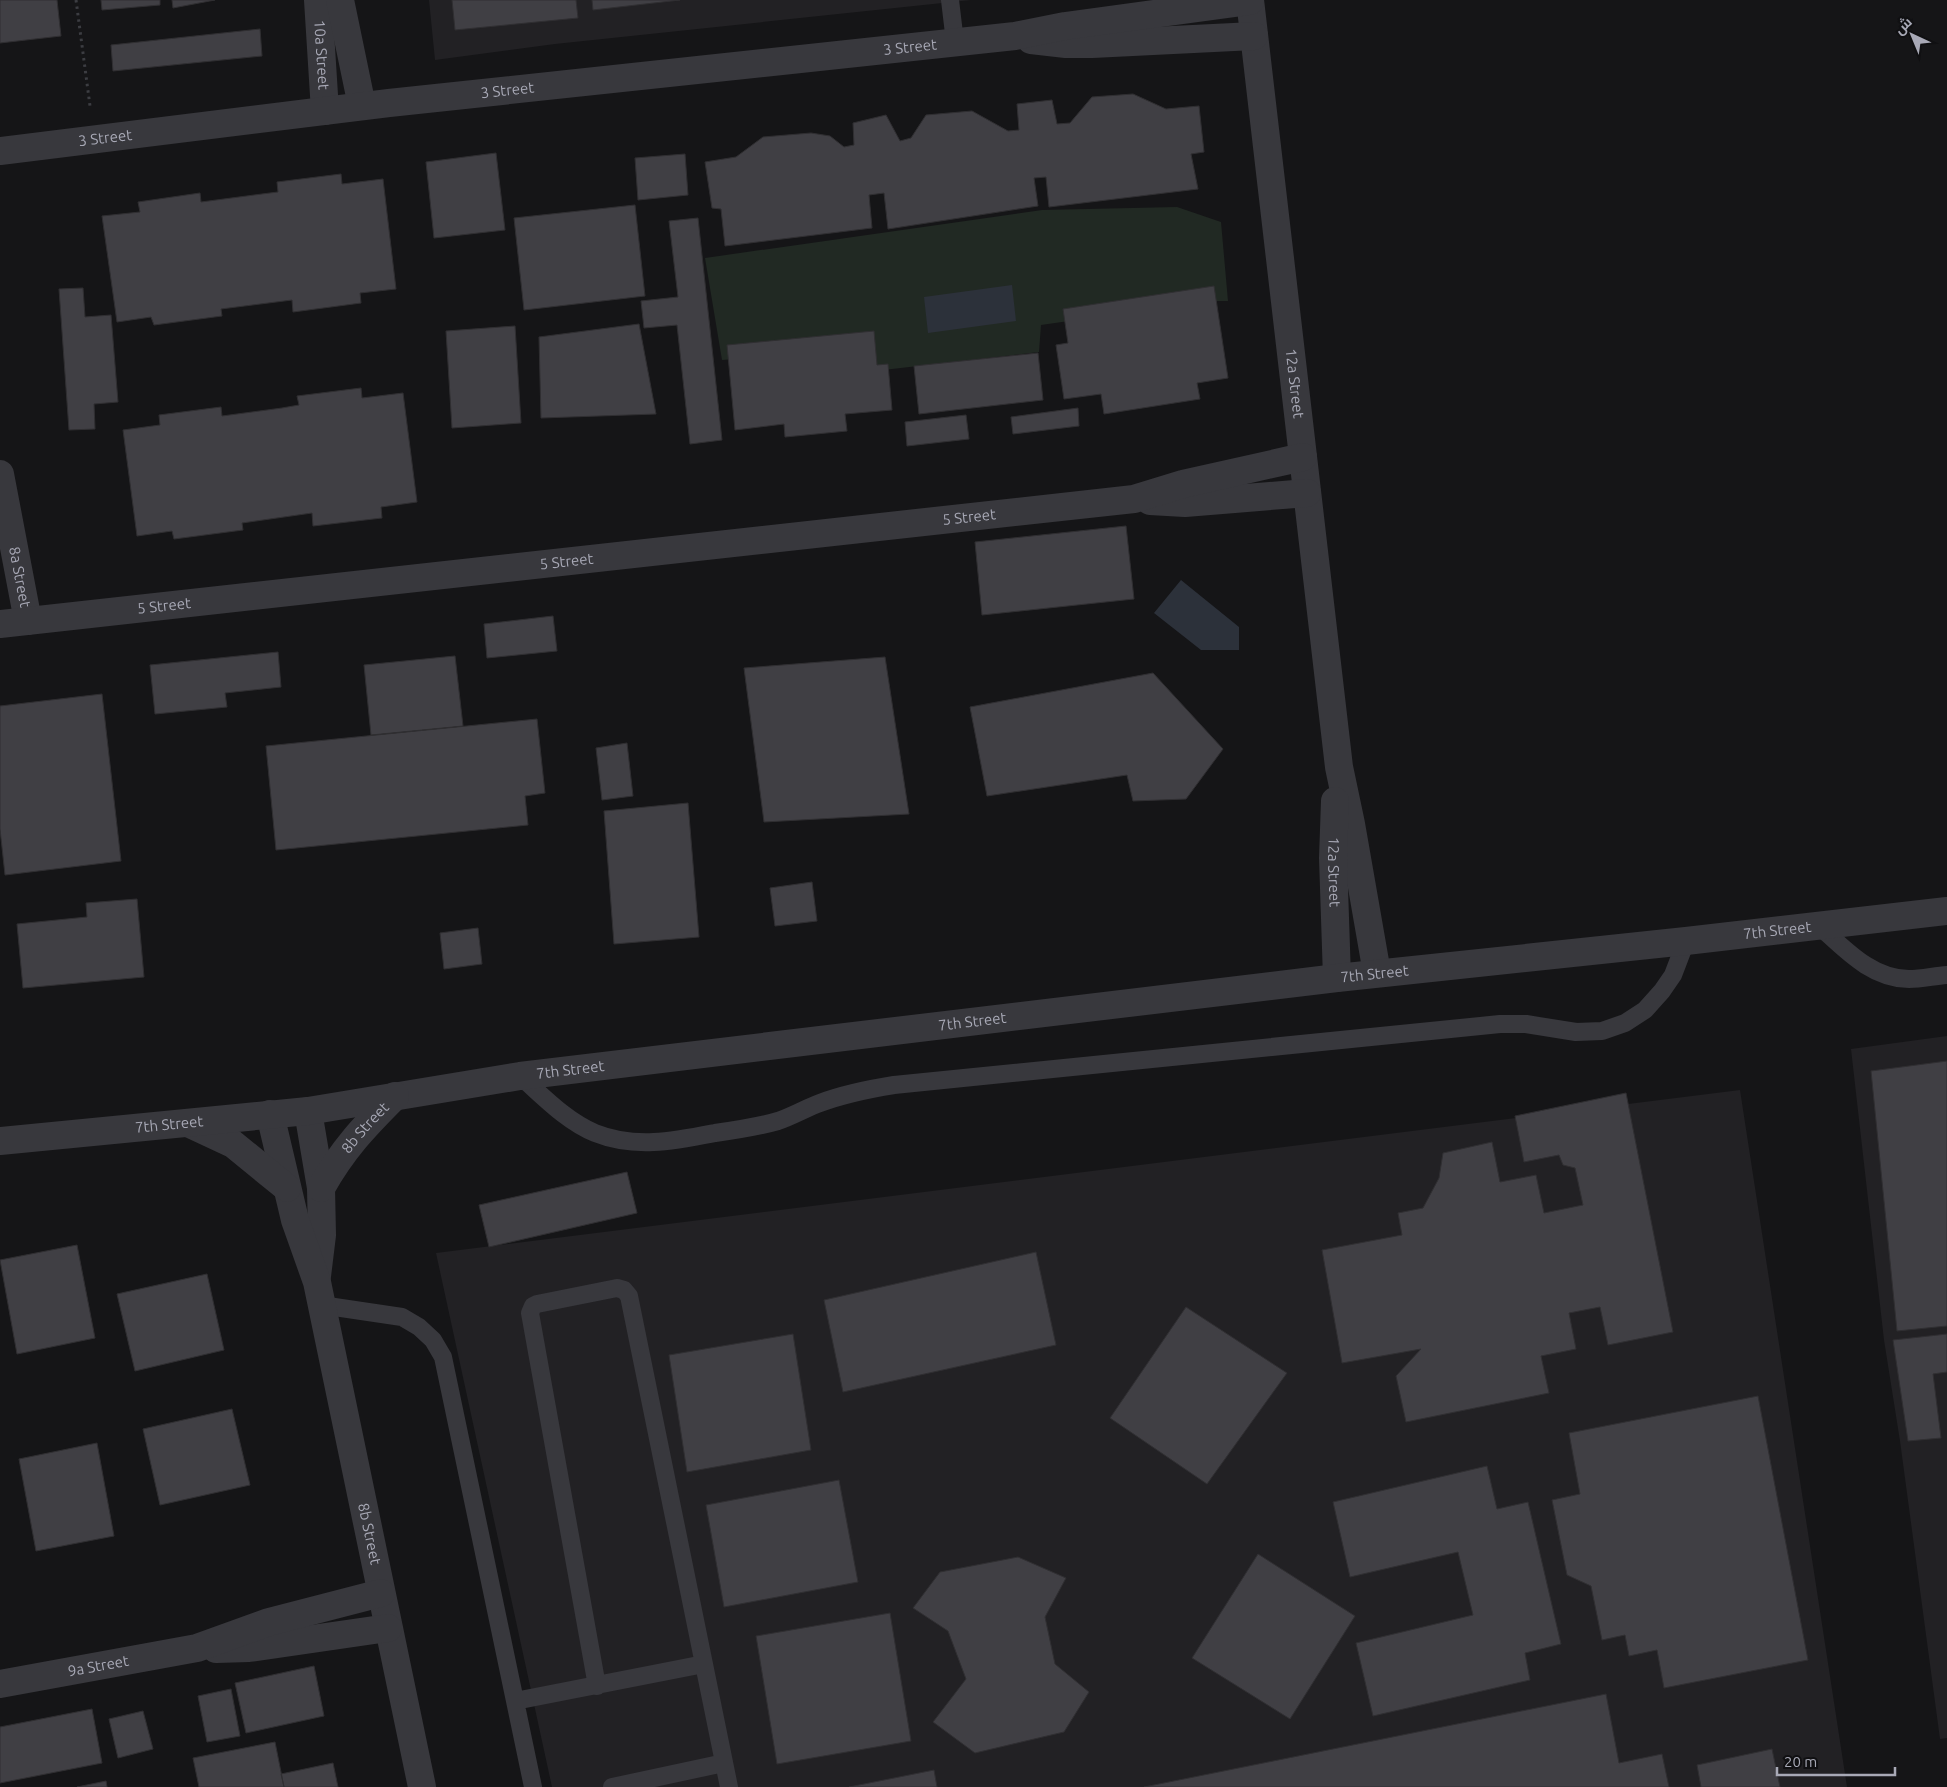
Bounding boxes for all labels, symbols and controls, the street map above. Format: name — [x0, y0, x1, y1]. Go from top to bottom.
north arrow — [1887, 10, 1937, 60]
text: ش — [1891, 14, 1916, 38]
street label: 10a Street — [311, 19, 333, 90]
street label: 3 Street — [882, 35, 938, 58]
street label: 3 Street — [480, 79, 535, 101]
street label: 3 Street — [77, 126, 133, 149]
street label: 12a Street — [1283, 348, 1307, 419]
street label: 5 Street — [941, 505, 997, 528]
street label: 8a Street — [6, 545, 34, 609]
street label: 5 Street — [539, 550, 594, 572]
street label: 5 Street — [136, 594, 192, 617]
street label: 12a Street — [1325, 837, 1344, 907]
street label: 7th Street — [1742, 918, 1812, 942]
street label: 7th Street — [1340, 961, 1410, 986]
street label: 7th Street — [937, 1009, 1007, 1034]
street label: 7th Street — [535, 1057, 605, 1082]
street label: 8b Street — [338, 1098, 392, 1156]
street label: 7th Street — [134, 1112, 204, 1136]
street label: 8b Street — [355, 1501, 385, 1566]
street label: 9a Street — [66, 1652, 130, 1679]
scale bar — [1777, 1744, 1894, 1776]
text: 20 m — [1784, 1753, 1817, 1770]

